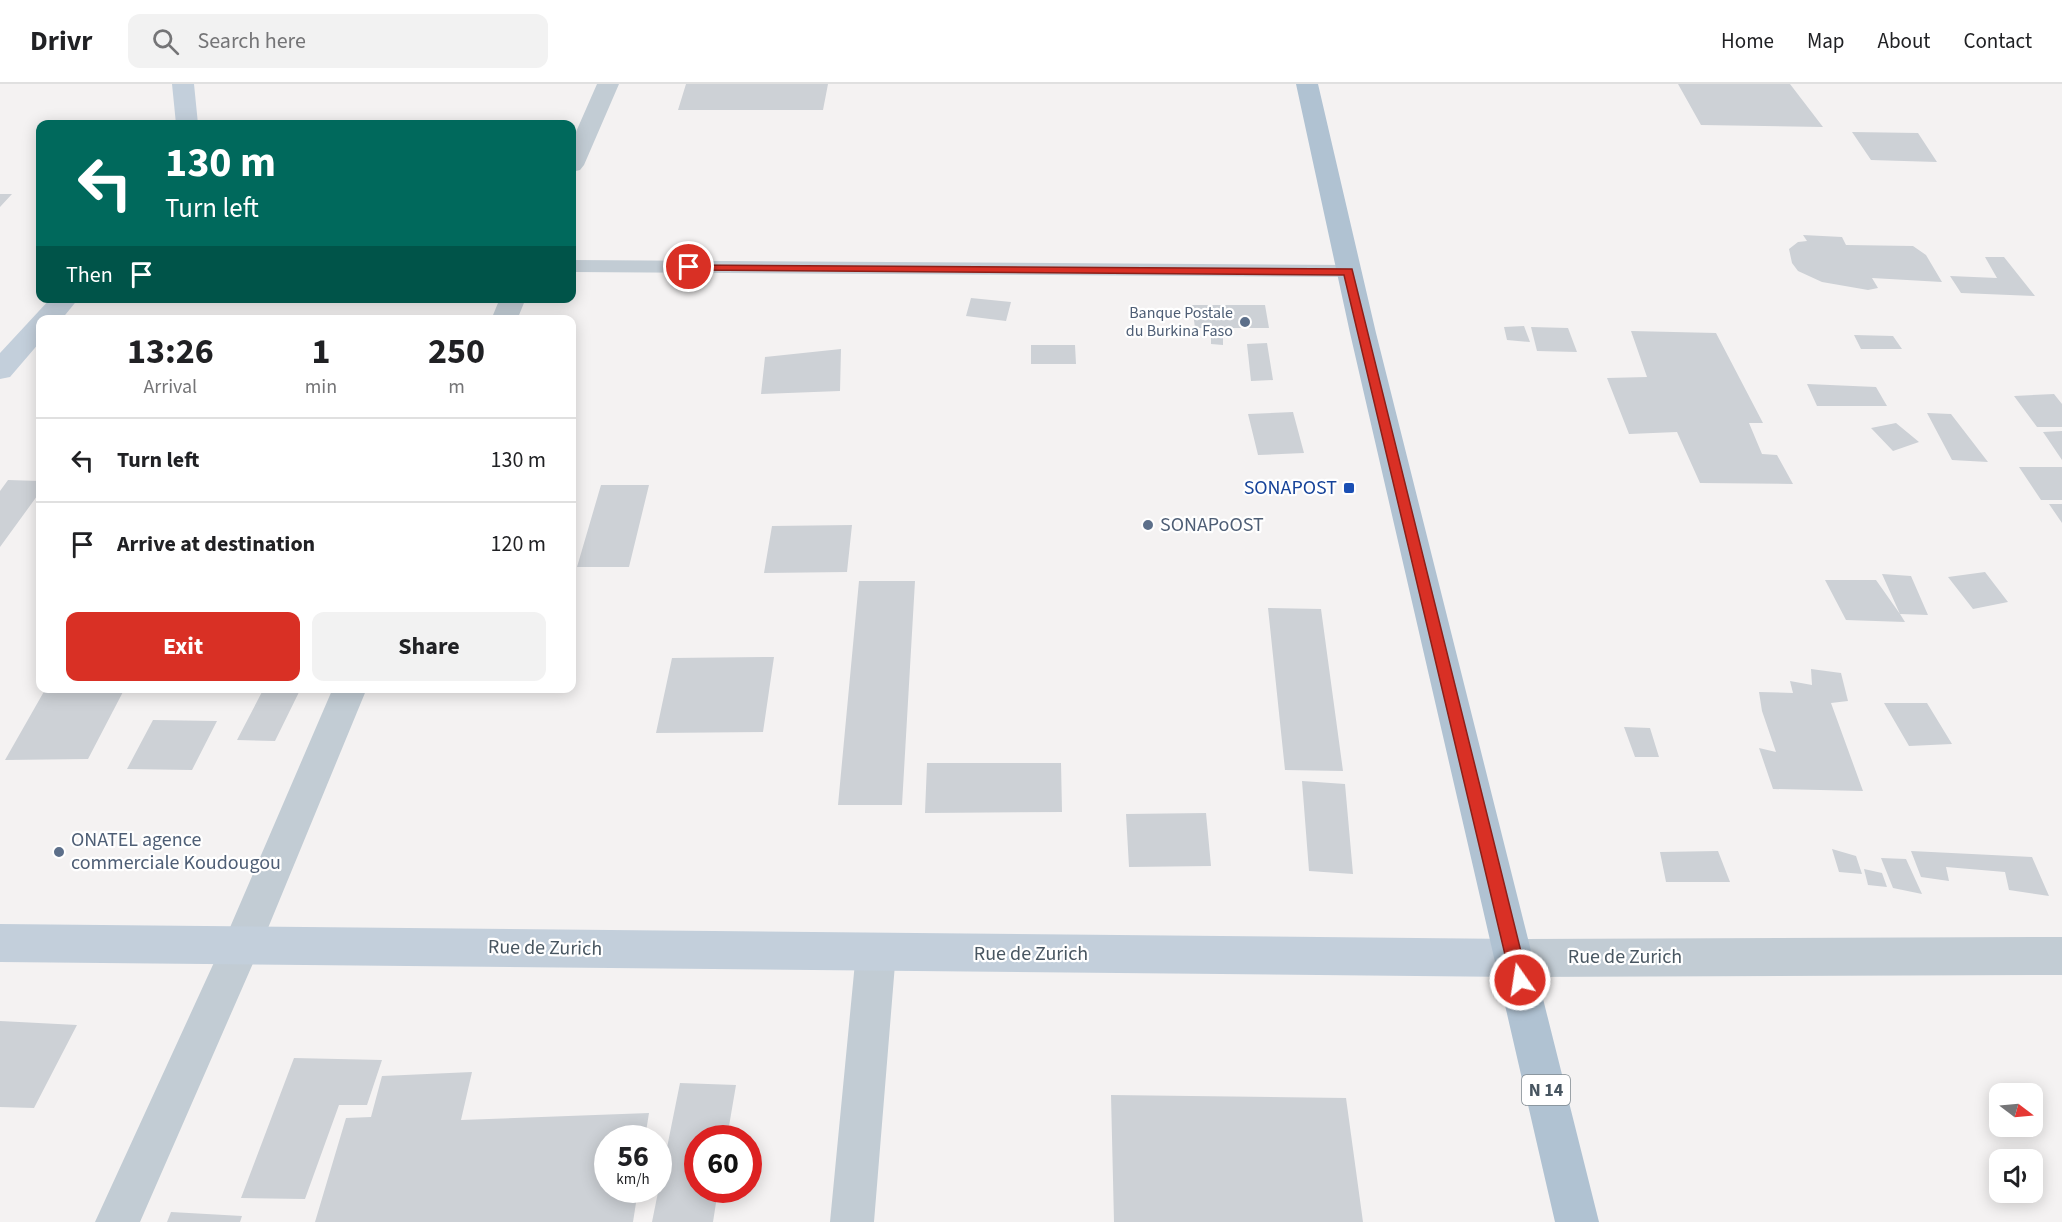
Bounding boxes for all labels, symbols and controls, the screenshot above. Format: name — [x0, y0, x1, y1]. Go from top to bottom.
search box — [128, 14, 548, 68]
text: Drivr — [30, 21, 92, 61]
icon: search — [149, 25, 182, 58]
text: Search here — [197, 25, 306, 57]
text: Home — [1721, 26, 1774, 56]
text: Map — [1807, 26, 1845, 56]
text: About — [1878, 26, 1930, 56]
text: Contact — [1963, 26, 2032, 56]
text: 130 m — [165, 133, 276, 193]
icon: left — [66, 144, 144, 222]
text: Turn left — [165, 189, 259, 228]
pin — [663, 241, 714, 292]
icon: arrive — [672, 250, 705, 283]
icon: arrive — [125, 258, 158, 291]
text: Then — [66, 259, 113, 291]
place label: Banque Postale du Burkina Faso — [1126, 302, 1233, 342]
marker: Banque Postale du Burkina Faso — [1238, 315, 1252, 329]
text: 13:26 — [127, 326, 214, 377]
text: 1 — [311, 326, 330, 377]
text: 250 — [428, 326, 485, 377]
text: Arrival — [143, 373, 197, 401]
text: min — [305, 373, 337, 401]
text: m — [448, 373, 465, 401]
icon: left — [66, 444, 99, 477]
text: Turn left — [117, 444, 199, 476]
text: 130 m — [491, 444, 546, 476]
place label: SONAPOST — [1244, 474, 1337, 502]
marker: SONAPOST — [1342, 481, 1356, 495]
place label: SONAPoOST — [1160, 511, 1264, 539]
marker: SONAPoOST — [1141, 518, 1155, 532]
icon: arrive — [66, 528, 99, 561]
text: Arrive at destination — [117, 528, 315, 560]
text: 120 m — [491, 528, 546, 560]
button: Exit — [66, 612, 300, 681]
button: Share — [312, 612, 546, 681]
place label: ONATEL agence commerciale Koudougou — [71, 826, 281, 877]
marker: ONATEL agence commerciale Koudougou — [52, 845, 66, 859]
street label: Rue de Zurich — [488, 933, 602, 963]
street label: Rue de Zurich — [974, 940, 1088, 968]
street label: Rue de Zurich — [1568, 943, 1682, 971]
position arrow — [1488, 948, 1552, 1012]
road number: N 14 — [1522, 1075, 1570, 1105]
north arrow — [1989, 1083, 2043, 1137]
map controls — [1989, 1083, 2043, 1203]
speed limit sign: 60 — [684, 1125, 762, 1203]
text: 56 — [617, 1135, 649, 1178]
button: sound — [1989, 1149, 2043, 1203]
text: km/h — [616, 1169, 650, 1190]

